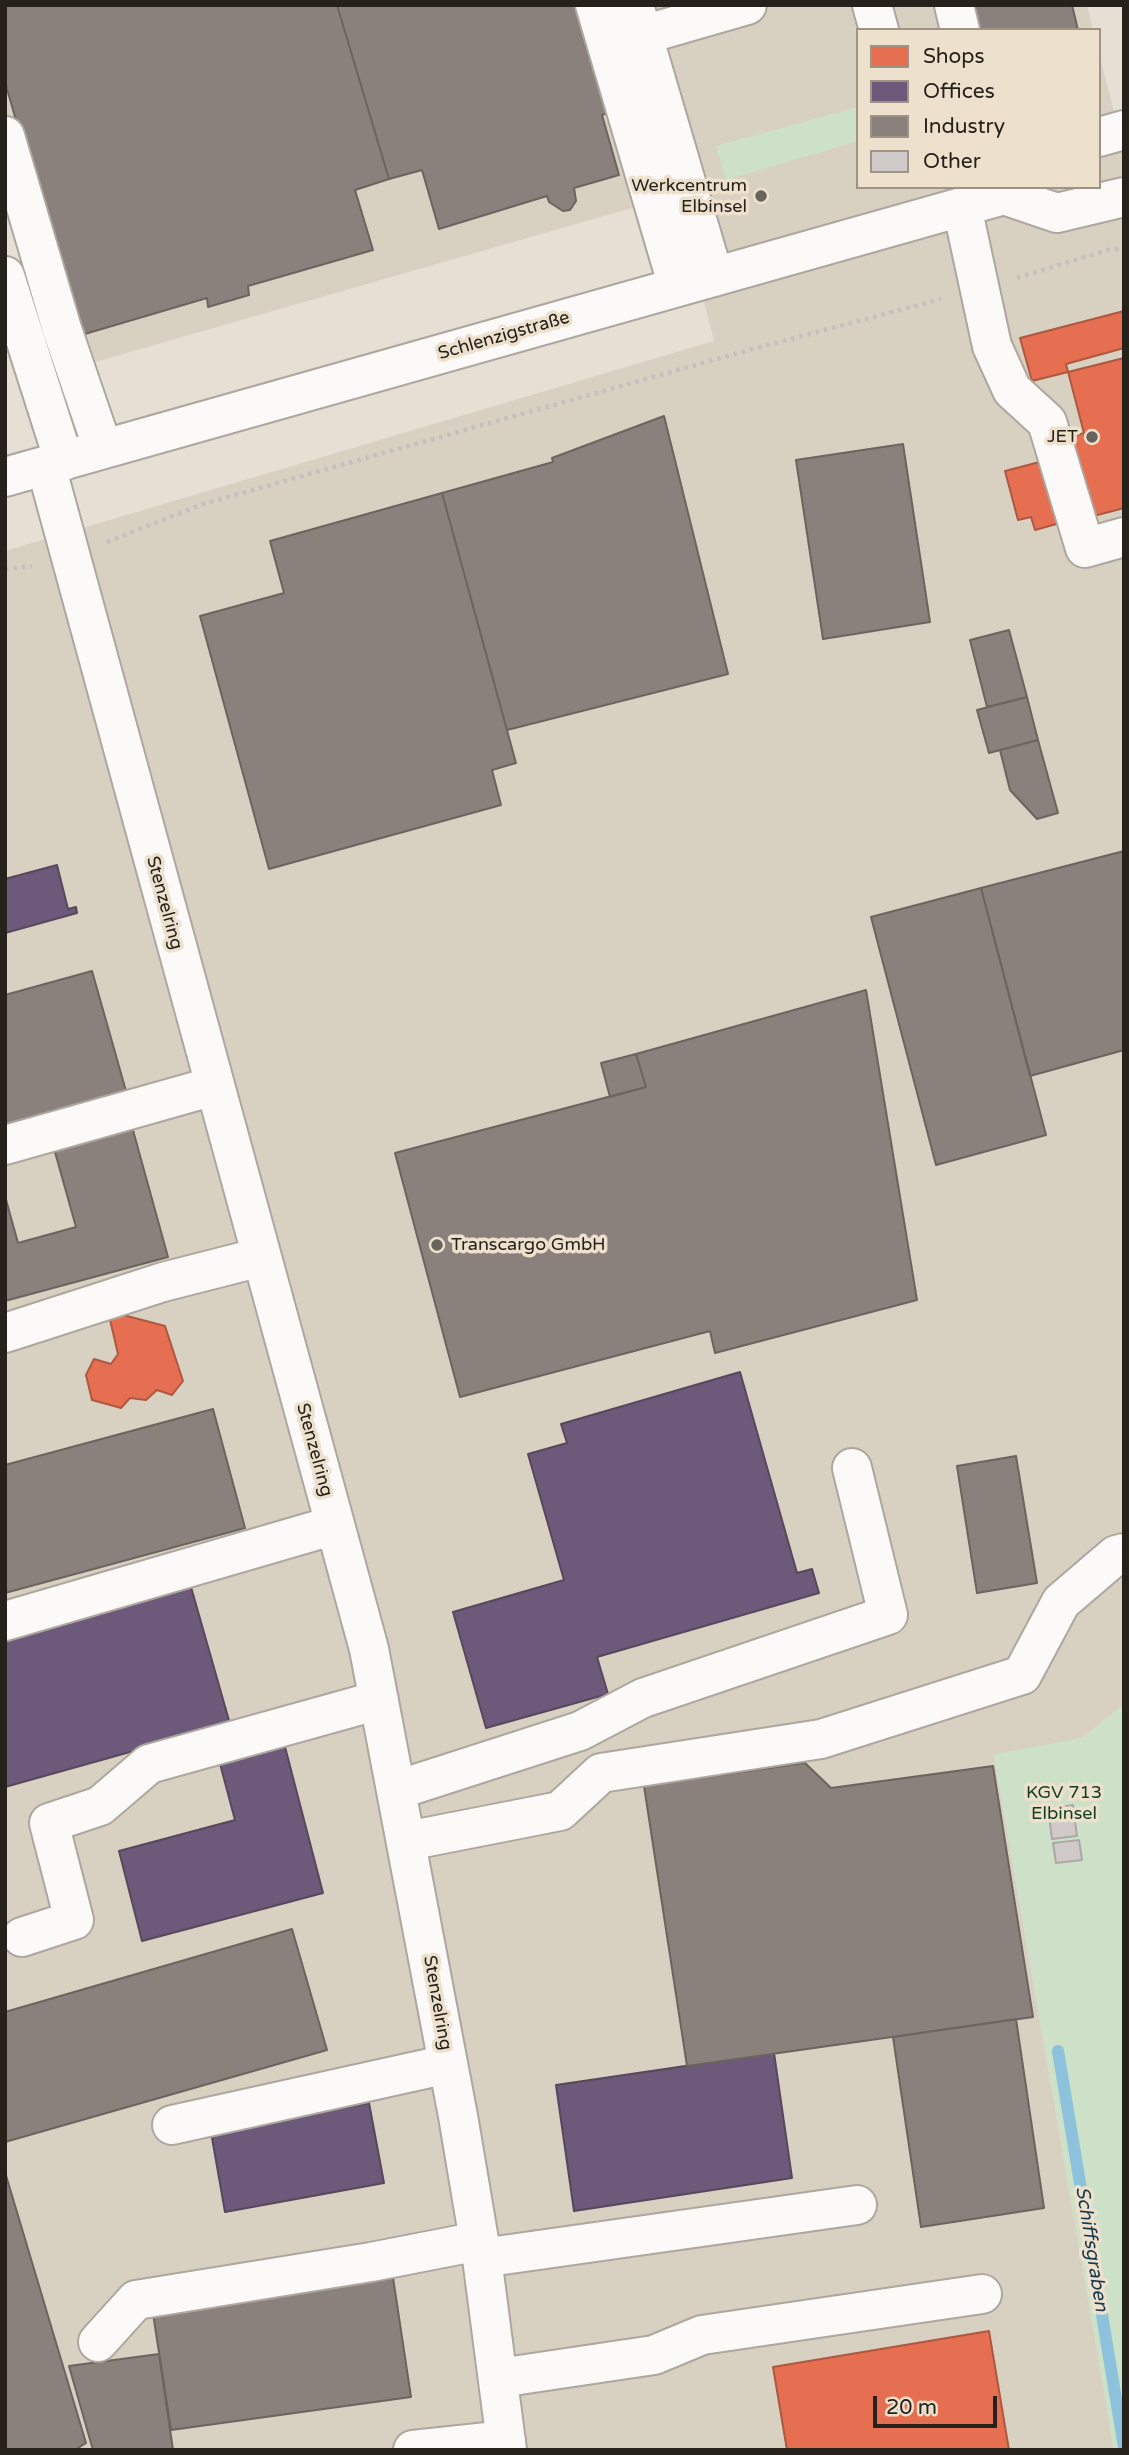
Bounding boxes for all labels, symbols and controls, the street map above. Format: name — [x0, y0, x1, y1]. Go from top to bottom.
legend — [856, 28, 1101, 189]
text: Shops — [923, 44, 985, 69]
text: Offices — [923, 79, 995, 104]
text: Industry — [923, 114, 1005, 139]
text: Other — [923, 149, 981, 174]
place label: Werkcentrum Elbinsel — [631, 175, 747, 218]
marker: Werkcentrum Elbinsel — [753, 188, 769, 204]
street label: Schlenzigstraße — [436, 307, 572, 365]
place label: JET — [1047, 426, 1078, 448]
marker: JET — [1084, 429, 1100, 445]
street label: Stenzelring — [141, 854, 187, 952]
place label: Transcargo GmbH — [451, 1234, 606, 1256]
marker: Transcargo GmbH — [429, 1237, 445, 1253]
street label: Stenzelring — [291, 1401, 337, 1499]
park label: KGV 713 Elbinsel — [1026, 1782, 1102, 1825]
street label: Stenzelring — [418, 1954, 456, 2052]
water label: Schiffsgraben — [1070, 2185, 1112, 2313]
scale bar — [877, 2382, 1001, 2426]
text: 20 m — [886, 2395, 937, 2420]

